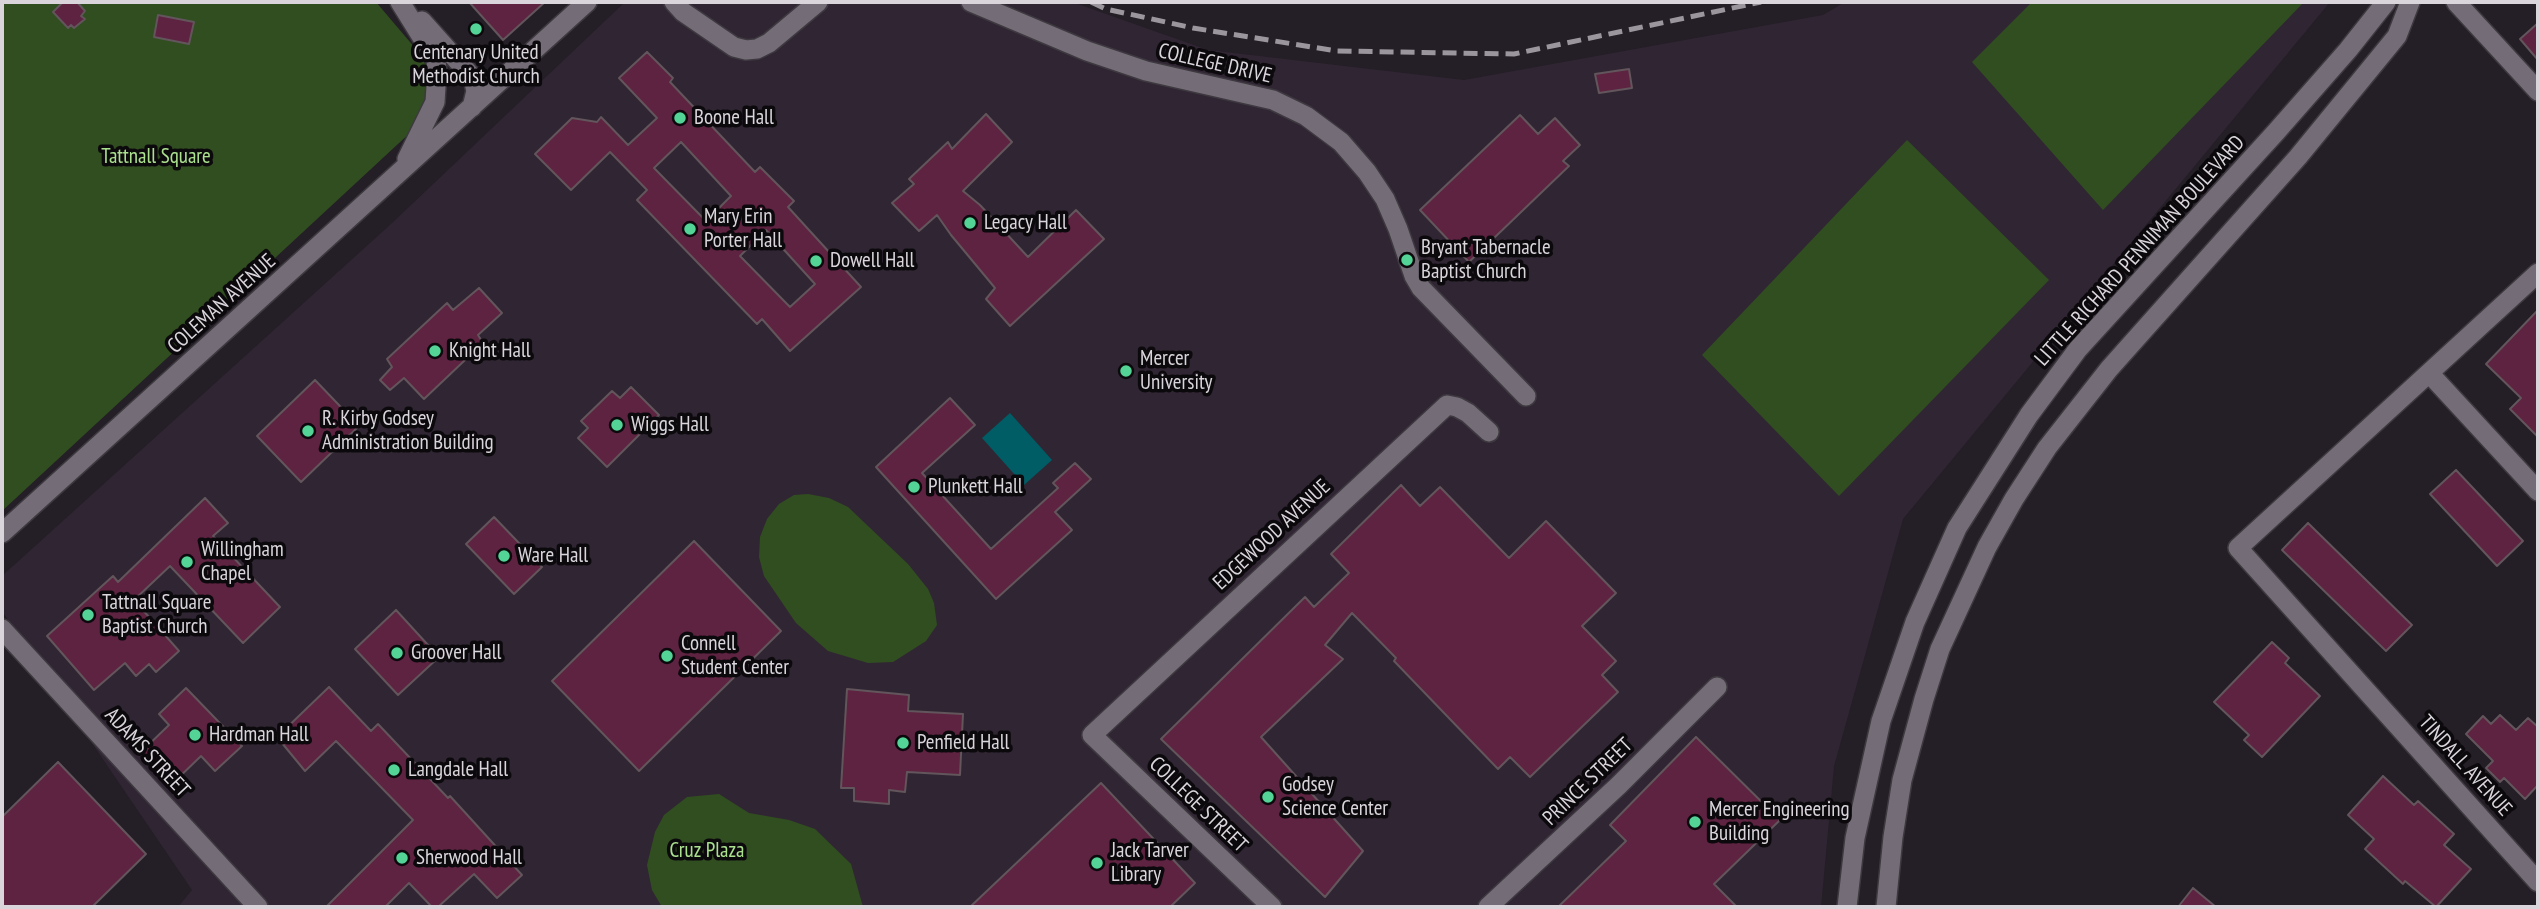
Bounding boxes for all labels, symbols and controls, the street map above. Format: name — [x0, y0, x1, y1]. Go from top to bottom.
marker: Centenary United Methodist Church — [468, 21, 484, 37]
street label: COLLEGE DRIVE — [1156, 39, 1274, 89]
place label: Centenary United Methodist Church — [412, 40, 540, 90]
place label: Boone Hall — [694, 105, 774, 131]
marker: Boone Hall — [672, 110, 688, 126]
street label: LITTLE RICHARD PENNIMAN BOULEVARD — [2030, 131, 2250, 371]
park label: Tattnall Square — [101, 144, 211, 170]
place label: Mary Erin Porter Hall — [704, 204, 782, 254]
place label: Legacy Hall — [984, 210, 1067, 236]
marker: Legacy Hall — [962, 215, 978, 231]
marker: Mary Erin Porter Hall — [682, 221, 698, 237]
place label: Bryant Tabernacle Baptist Church — [1421, 235, 1551, 285]
place label: Dowell Hall — [830, 248, 914, 274]
street label: COLEMAN AVENUE — [163, 249, 281, 359]
marker: Bryant Tabernacle Baptist Church — [1399, 252, 1415, 268]
marker: Dowell Hall — [808, 253, 824, 269]
place label: Knight Hall — [449, 338, 531, 364]
marker: Knight Hall — [427, 343, 443, 359]
place label: Mercer University — [1140, 346, 1212, 396]
marker: Mercer University — [1118, 363, 1134, 379]
place label: R. Kirby Godsey Administration Building — [322, 406, 494, 456]
place label: Wiggs Hall — [631, 412, 709, 438]
marker: Wiggs Hall — [609, 417, 625, 433]
marker: R. Kirby Godsey Administration Building — [300, 423, 316, 439]
place label: Plunkett Hall — [928, 474, 1023, 500]
street label: EDGEWOOD AVENUE — [1208, 474, 1336, 596]
marker: Plunkett Hall — [906, 479, 922, 495]
place label: Willingham Chapel — [201, 537, 284, 587]
place label: Ware Hall — [518, 543, 588, 569]
marker: Ware Hall — [496, 548, 512, 564]
marker: Willingham Chapel — [179, 554, 195, 570]
place label: Tattnall Square Baptist Church — [102, 590, 211, 640]
marker: Tattnall Square Baptist Church — [80, 607, 96, 623]
place label: Connell Student Center — [681, 631, 789, 681]
place label: Groover Hall — [411, 640, 501, 666]
marker: Groover Hall — [389, 645, 405, 661]
marker: Connell Student Center — [659, 648, 675, 664]
street label: ADAMS STREET — [99, 703, 195, 803]
street label: TINDALL AVENUE — [2413, 710, 2517, 822]
place label: Hardman Hall — [209, 722, 309, 748]
marker: Hardman Hall — [187, 727, 203, 743]
place label: Penfield Hall — [917, 730, 1009, 756]
street label: PRINCE STREET — [1538, 733, 1638, 831]
marker: Penfield Hall — [895, 735, 911, 751]
street label: COLLEGE STREET — [1144, 752, 1252, 858]
place label: Langdale Hall — [408, 757, 508, 783]
marker: Langdale Hall — [386, 762, 402, 778]
place label: Godsey Science Center — [1282, 772, 1388, 822]
marker: Godsey Science Center — [1260, 789, 1276, 805]
place label: Mercer Engineering Building — [1709, 797, 1850, 847]
marker: Mercer Engineering Building — [1687, 814, 1703, 830]
park label: Cruz Plaza — [670, 838, 744, 864]
place label: Jack Tarver Library — [1111, 838, 1189, 888]
place label: Sherwood Hall — [416, 845, 522, 871]
marker: Sherwood Hall — [394, 850, 410, 866]
marker: Jack Tarver Library — [1089, 855, 1105, 871]

